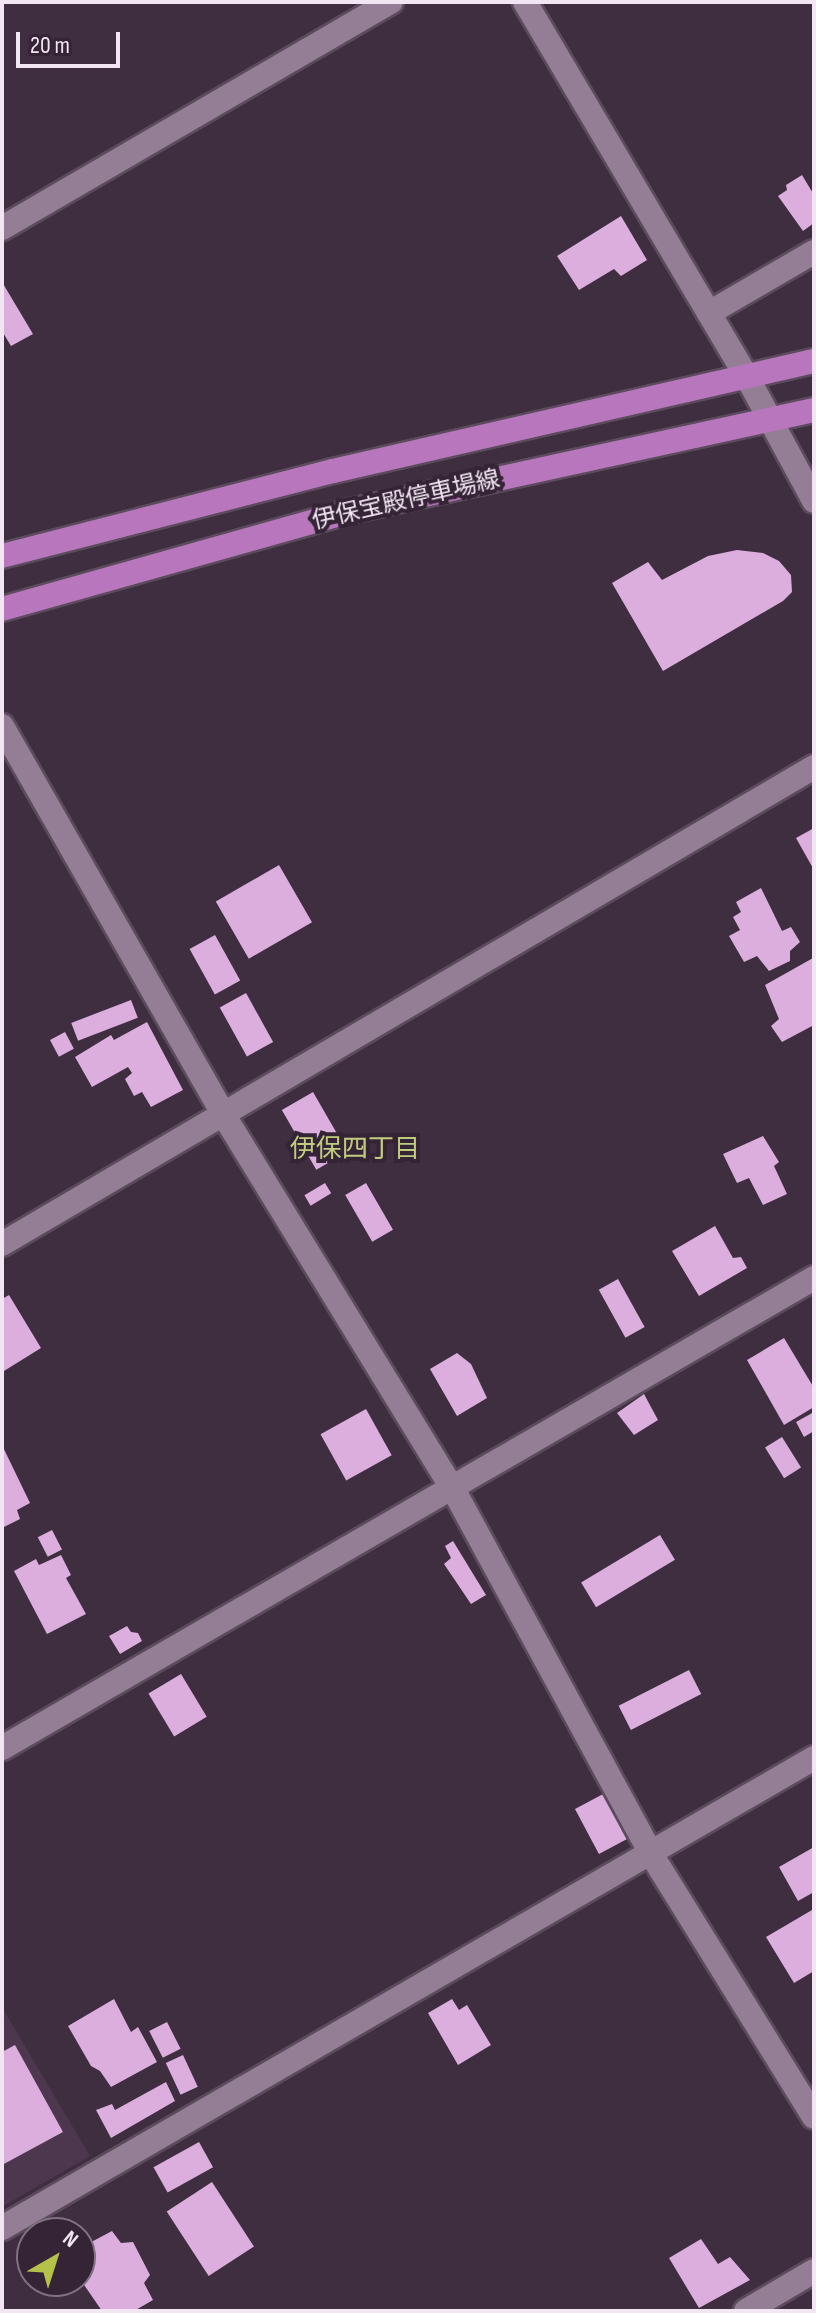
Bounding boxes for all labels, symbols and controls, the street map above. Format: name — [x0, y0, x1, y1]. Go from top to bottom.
scale bar — [20, 16, 124, 66]
text: 20 m — [30, 31, 70, 60]
street label: 伊保宝殿停車場線 — [309, 464, 503, 536]
district label: 伊保四丁目 — [290, 1134, 420, 1166]
north arrow — [16, 2217, 96, 2297]
text: N — [57, 2225, 83, 2254]

